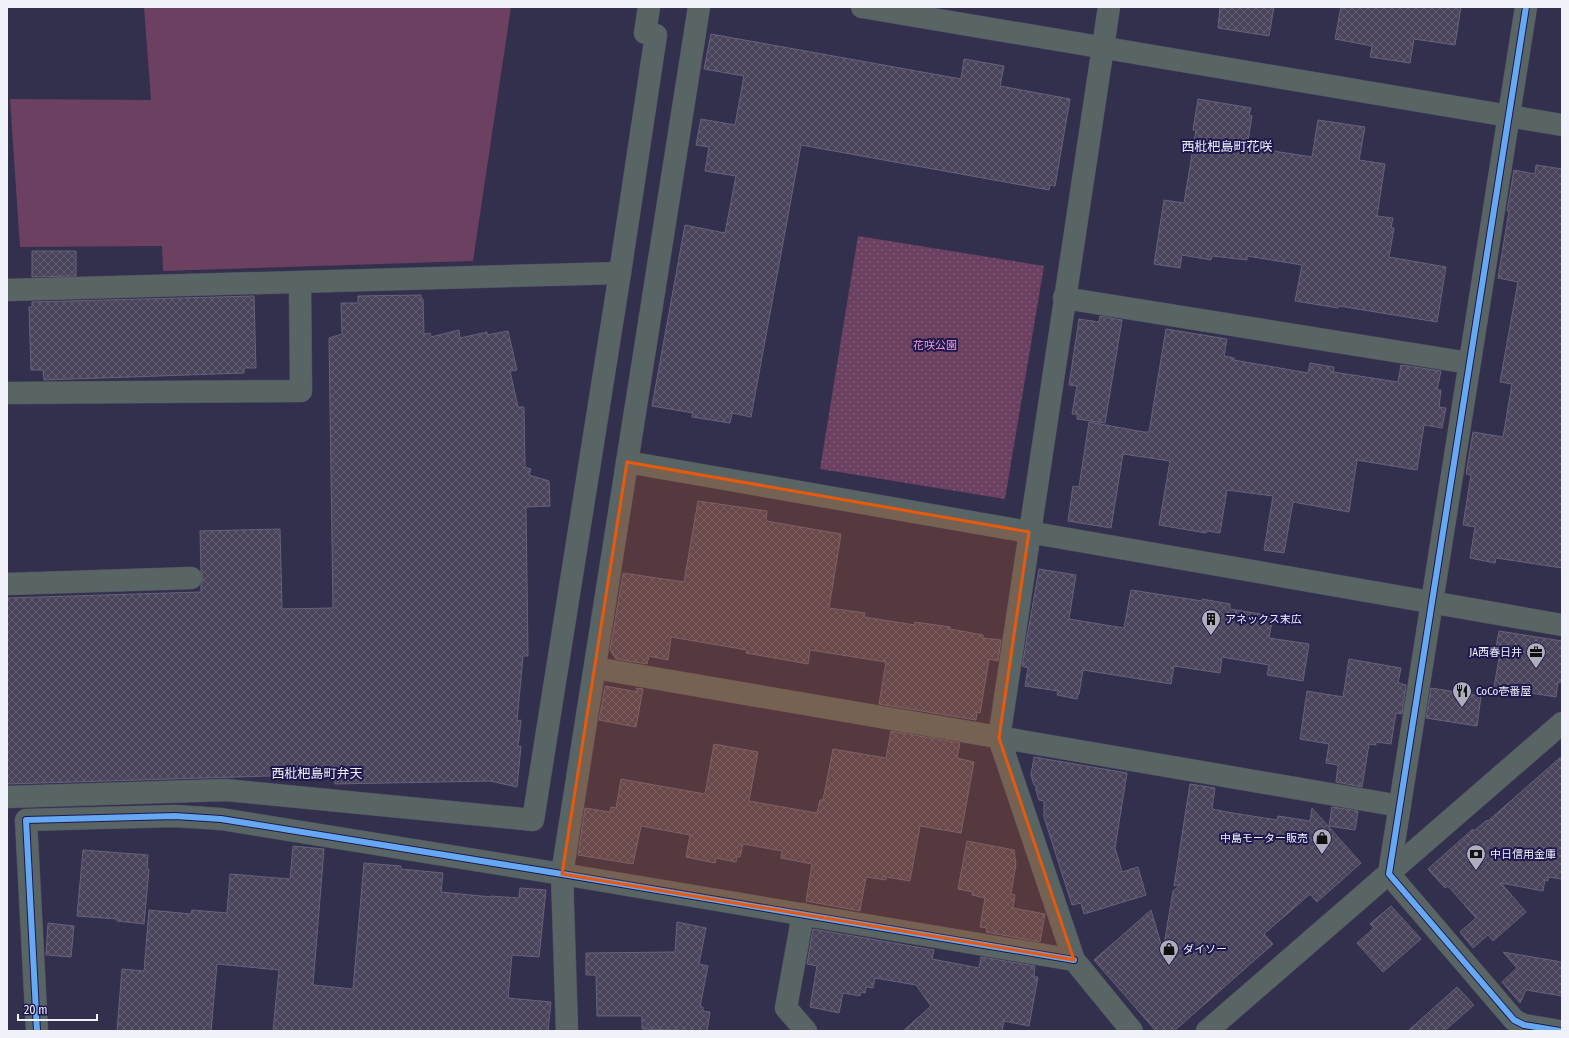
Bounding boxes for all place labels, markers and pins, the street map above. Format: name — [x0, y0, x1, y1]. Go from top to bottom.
building icon: アネックス末広 — [1200, 608, 1222, 636]
place label: アネックス末広 — [1225, 613, 1302, 626]
office icon: JA西春日井 — [1525, 641, 1547, 669]
place label: JA西春日井 — [1469, 646, 1522, 659]
restaurant icon: CoCo壱番屋 — [1451, 680, 1473, 708]
place label: CoCo壱番屋 — [1476, 685, 1531, 698]
shop icon: 中島モーター販売 — [1311, 827, 1333, 855]
place label: 中島モーター販売 — [1220, 832, 1308, 845]
bank icon: 中日信用金庫 — [1465, 843, 1487, 871]
place label: 中日信用金庫 — [1490, 848, 1556, 861]
shop icon: ダイソー — [1158, 938, 1180, 966]
place label: ダイソー — [1183, 943, 1227, 956]

